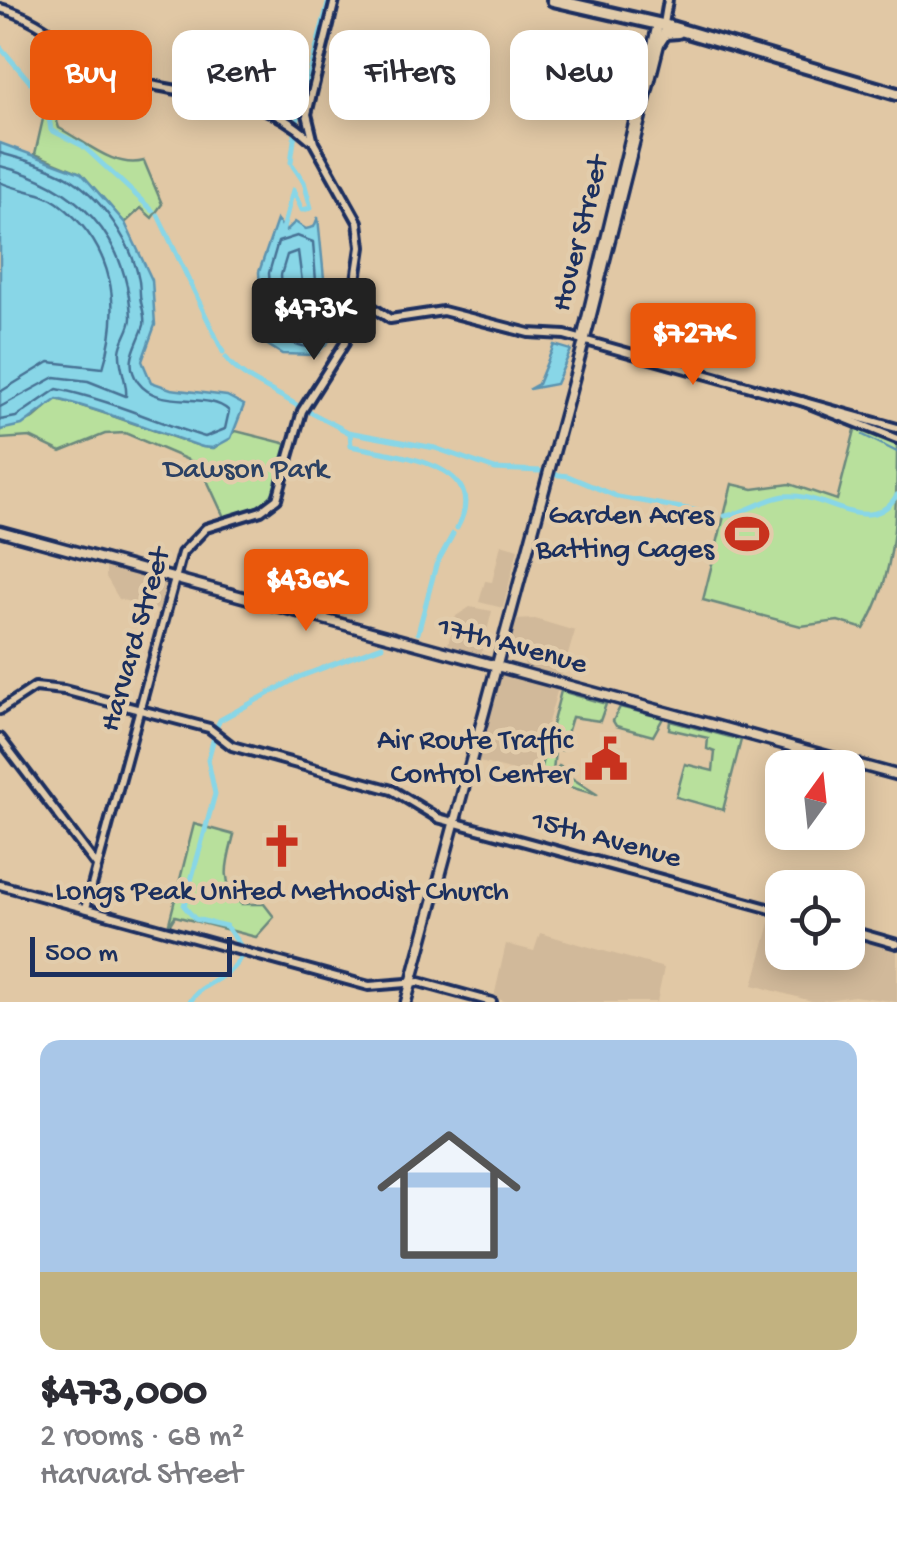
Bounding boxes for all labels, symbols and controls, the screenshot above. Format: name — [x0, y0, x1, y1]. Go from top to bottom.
chip: Buy — [30, 30, 152, 120]
chip: Rent — [172, 30, 309, 120]
chip: Filters — [329, 30, 490, 120]
chip: New — [510, 30, 648, 120]
street label: Hover Street — [546, 150, 619, 315]
pin: $473K — [244, 278, 384, 363]
text: $473K — [274, 291, 354, 329]
pin: $727K — [623, 303, 763, 388]
text: $727K — [653, 316, 733, 354]
park label: Dawson Park — [162, 454, 331, 489]
place label: Garden Acres Batting Cages — [535, 500, 715, 569]
sports icon: Garden Acres Batting Cages — [723, 510, 771, 558]
street label: Harvard Street — [94, 541, 181, 736]
pin: $436K — [236, 549, 376, 634]
text: $436K — [266, 562, 346, 600]
street label: 17th Avenue — [432, 610, 591, 684]
place label: Air Route Traffic Control Center — [377, 725, 575, 794]
public building icon: Air Route Traffic Control Center — [582, 735, 630, 783]
north arrow — [765, 750, 865, 850]
map controls — [765, 750, 865, 970]
street label: 15th Avenue — [526, 804, 685, 878]
church icon: Longs Peak United Methodist Church — [258, 822, 306, 870]
button: locate — [765, 870, 865, 970]
place label: Longs Peak United Methodist Church — [55, 876, 509, 911]
scale bar — [30, 932, 232, 976]
text: 500 m — [45, 938, 118, 971]
icon: home — [359, 1105, 539, 1285]
text: $473,000 — [40, 1370, 207, 1419]
text: 2 rooms · 68 m² — [40, 1419, 244, 1457]
text: Harvard Street — [40, 1457, 242, 1495]

